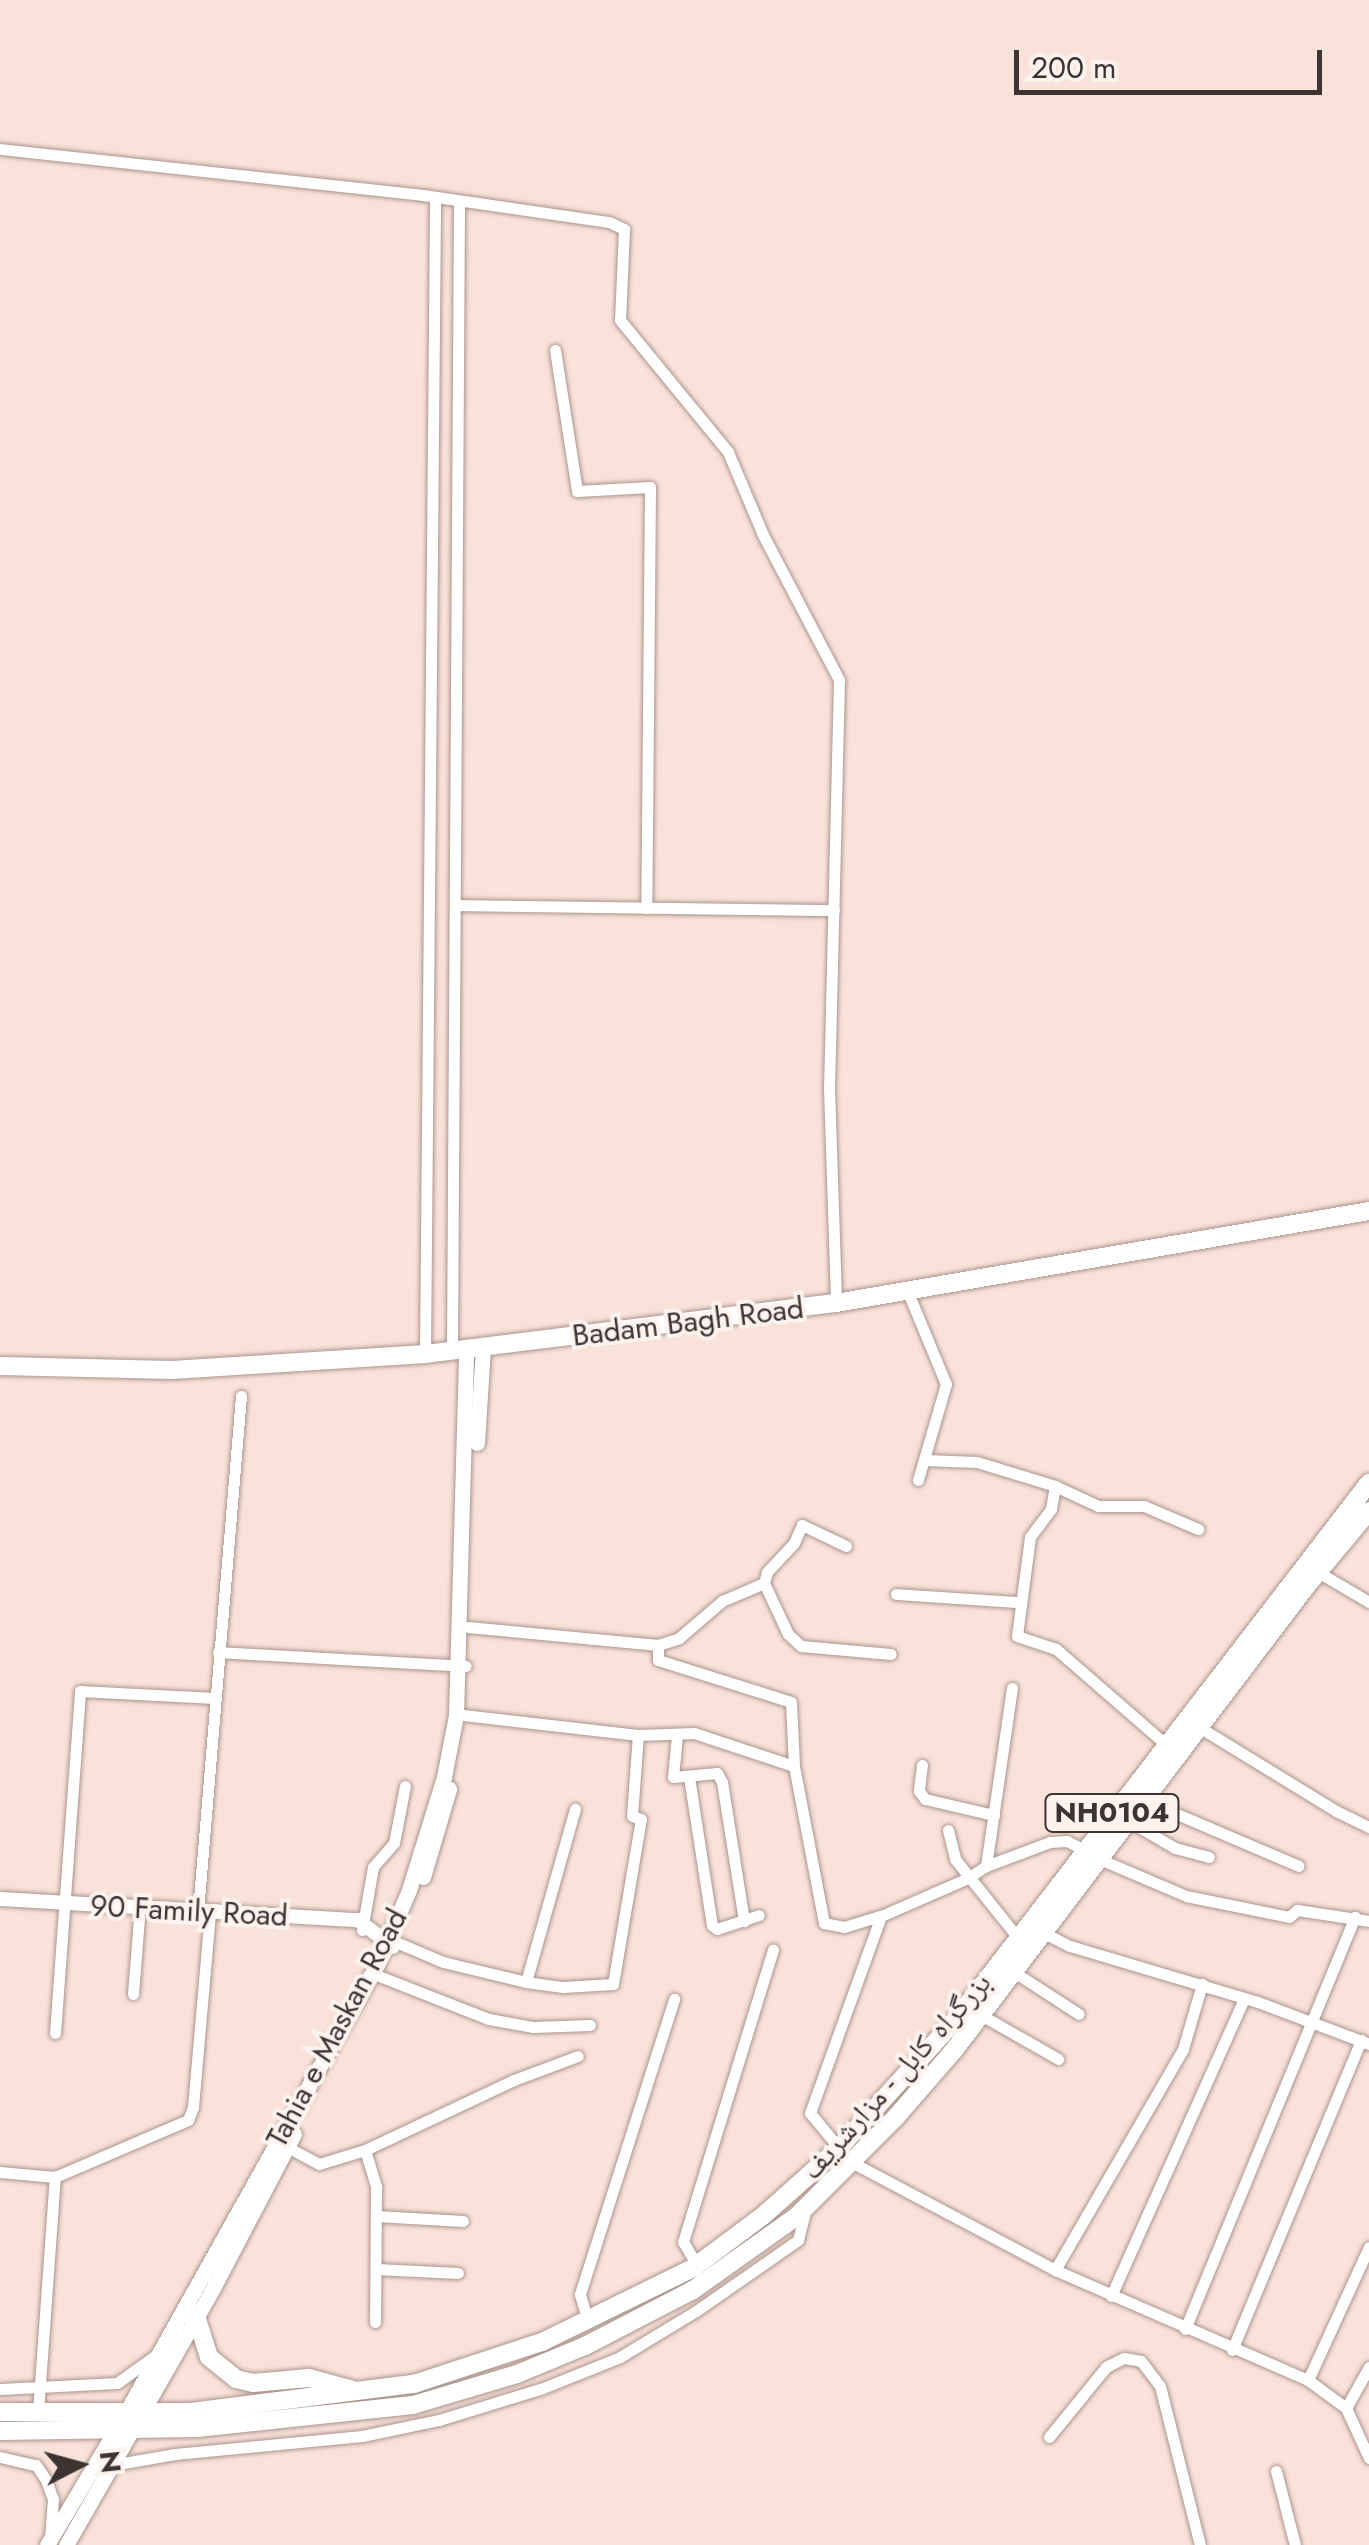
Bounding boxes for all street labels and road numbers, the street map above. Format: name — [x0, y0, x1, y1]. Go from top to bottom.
street label: Badam Bagh Road — [570, 1290, 806, 1354]
road number: NH0104 — [1042, 1790, 1182, 1836]
street label: 90 Family Road — [89, 1888, 289, 1934]
street label: Tahia e Maskan Road — [259, 1903, 415, 2153]
street label: بزرگراه کابل - مزارشریف — [793, 1965, 999, 2187]

